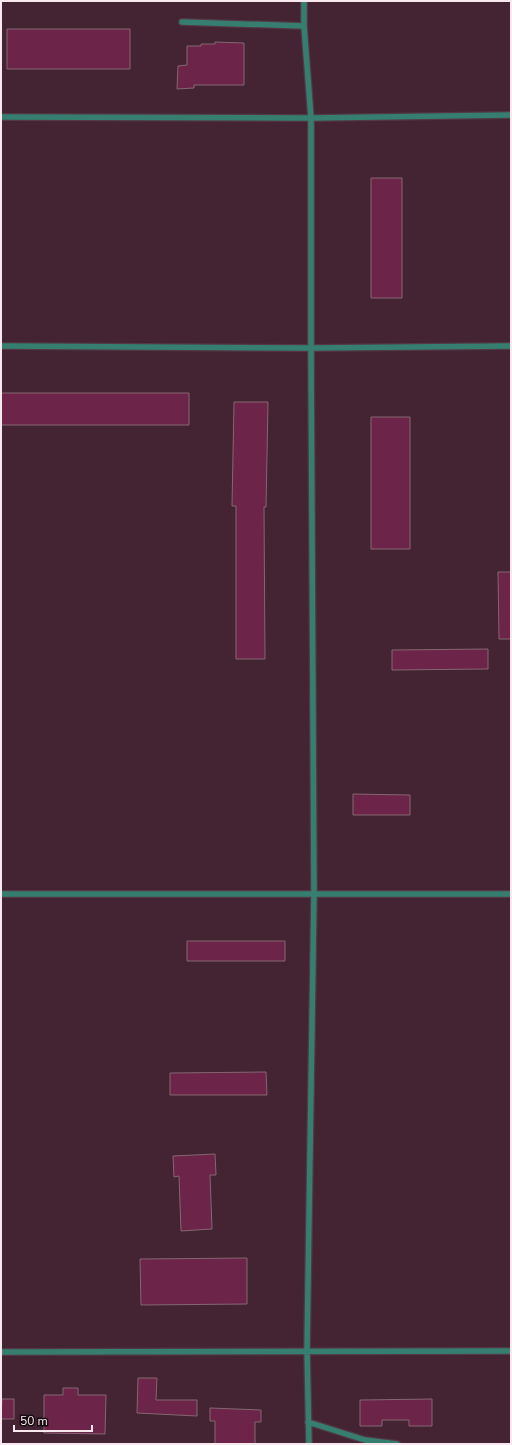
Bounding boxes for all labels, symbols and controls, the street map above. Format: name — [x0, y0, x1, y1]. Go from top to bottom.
scale bar — [14, 1407, 92, 1433]
text: 50 m — [20, 1413, 48, 1429]

